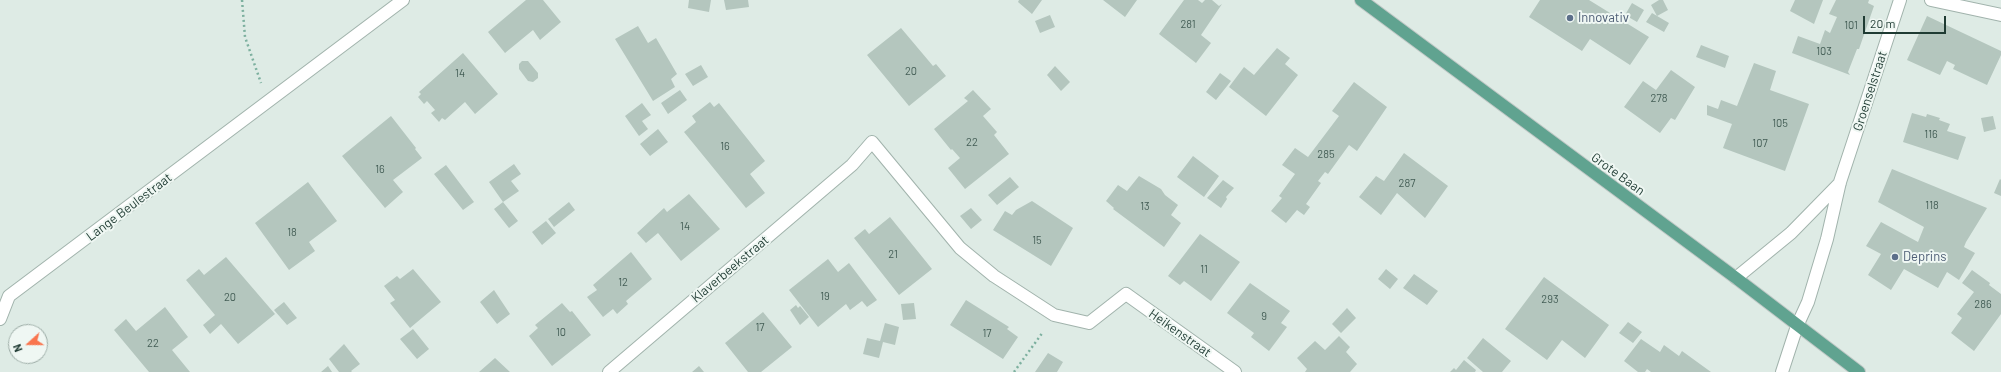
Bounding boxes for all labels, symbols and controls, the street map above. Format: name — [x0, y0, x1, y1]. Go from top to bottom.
scale bar — [1865, 8, 1948, 34]
place label: Innovativ — [1578, 10, 1629, 26]
marker: Innovativ — [1565, 13, 1575, 23]
text: 20 m — [1870, 16, 1896, 30]
house number: 281 — [1180, 17, 1196, 31]
house number: 101 — [1844, 18, 1858, 32]
house number: 103 — [1816, 44, 1832, 58]
street label: Groenselstraat — [1850, 49, 1890, 133]
house number: 20 — [905, 64, 917, 78]
house number: 14 — [455, 66, 465, 80]
house number: 278 — [1651, 91, 1667, 105]
house number: 105 — [1772, 116, 1788, 130]
house number: 116 — [1924, 127, 1938, 141]
house number: 22 — [966, 135, 978, 149]
house number: 107 — [1752, 136, 1768, 150]
house number: 16 — [720, 139, 730, 153]
house number: 285 — [1317, 147, 1335, 161]
street label: Grote Baan — [1588, 149, 1648, 199]
house number: 16 — [375, 162, 385, 176]
street label: Lange Beulestraat — [83, 170, 175, 244]
house number: 287 — [1399, 176, 1415, 190]
house number: 118 — [1925, 198, 1939, 212]
house number: 13 — [1140, 199, 1150, 213]
house number: 14 — [680, 219, 690, 233]
house number: 18 — [287, 225, 297, 239]
street label: Klaverbeekstraat — [688, 232, 772, 306]
house number: 15 — [1032, 233, 1042, 247]
house number: 21 — [888, 247, 898, 261]
place label: Deprins — [1903, 249, 1946, 265]
marker: Deprins — [1890, 252, 1900, 262]
house number: 11 — [1200, 262, 1208, 276]
house number: 12 — [618, 275, 628, 289]
house number: 19 — [820, 289, 830, 303]
house number: 20 — [224, 290, 236, 304]
house number: 293 — [1541, 292, 1559, 306]
house number: 286 — [1974, 297, 1992, 311]
street label: Heikenstraat — [1146, 306, 1214, 360]
house number: 9 — [1261, 309, 1267, 323]
house number: 17 — [755, 320, 765, 334]
north arrow — [8, 324, 48, 364]
house number: 10 — [556, 325, 566, 339]
house number: 17 — [982, 326, 992, 340]
house number: 22 — [147, 336, 159, 350]
text: N — [10, 342, 25, 354]

